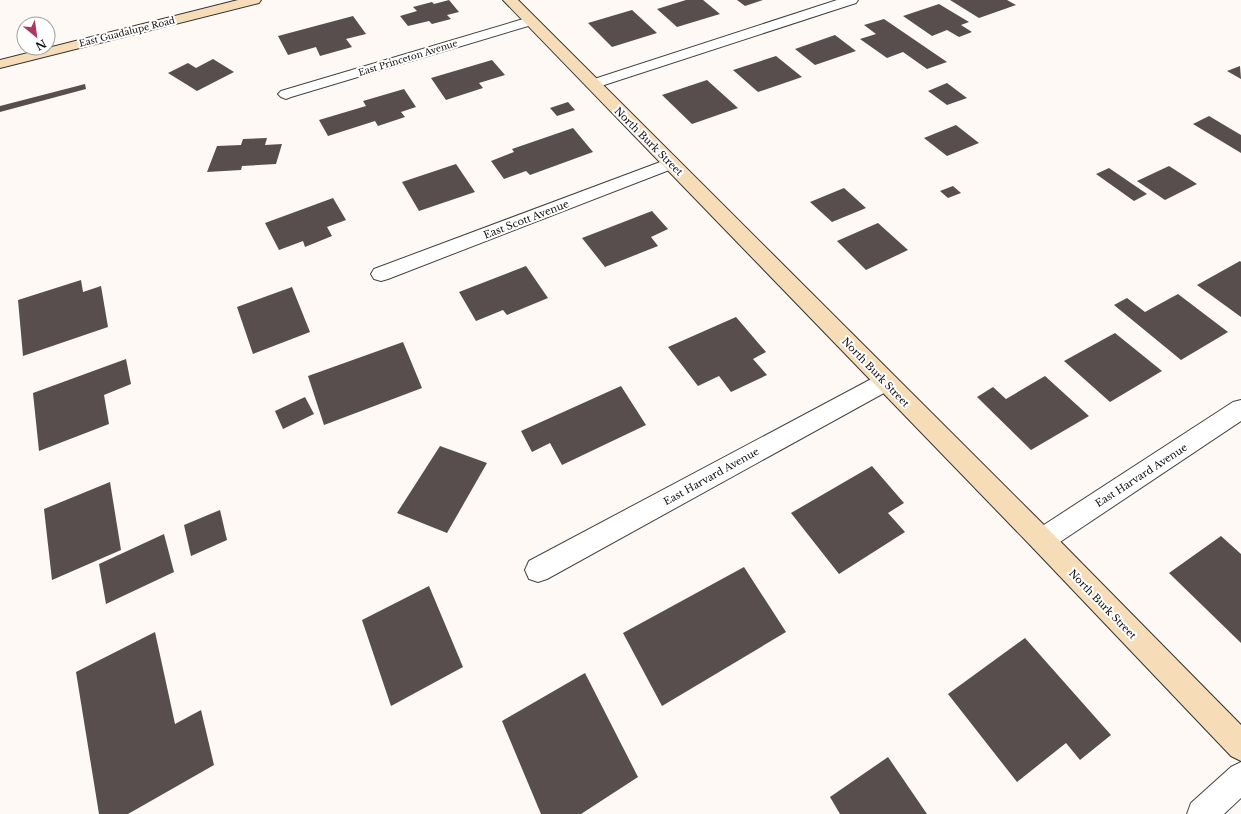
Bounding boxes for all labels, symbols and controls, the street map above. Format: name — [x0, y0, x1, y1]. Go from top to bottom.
street label: East Guadalupe Road — [78, 14, 176, 49]
north arrow — [16, 16, 56, 56]
text: N — [32, 36, 49, 54]
street label: East Princeton Avenue — [357, 37, 459, 78]
street label: North Burk Street — [612, 104, 686, 178]
street label: East Scott Avenue — [482, 197, 571, 242]
street label: North Burk Street — [839, 335, 912, 410]
street label: East Harvard Avenue — [1093, 441, 1190, 510]
street label: East Harvard Avenue — [661, 445, 761, 508]
street label: North Burk Street — [1066, 567, 1139, 642]

